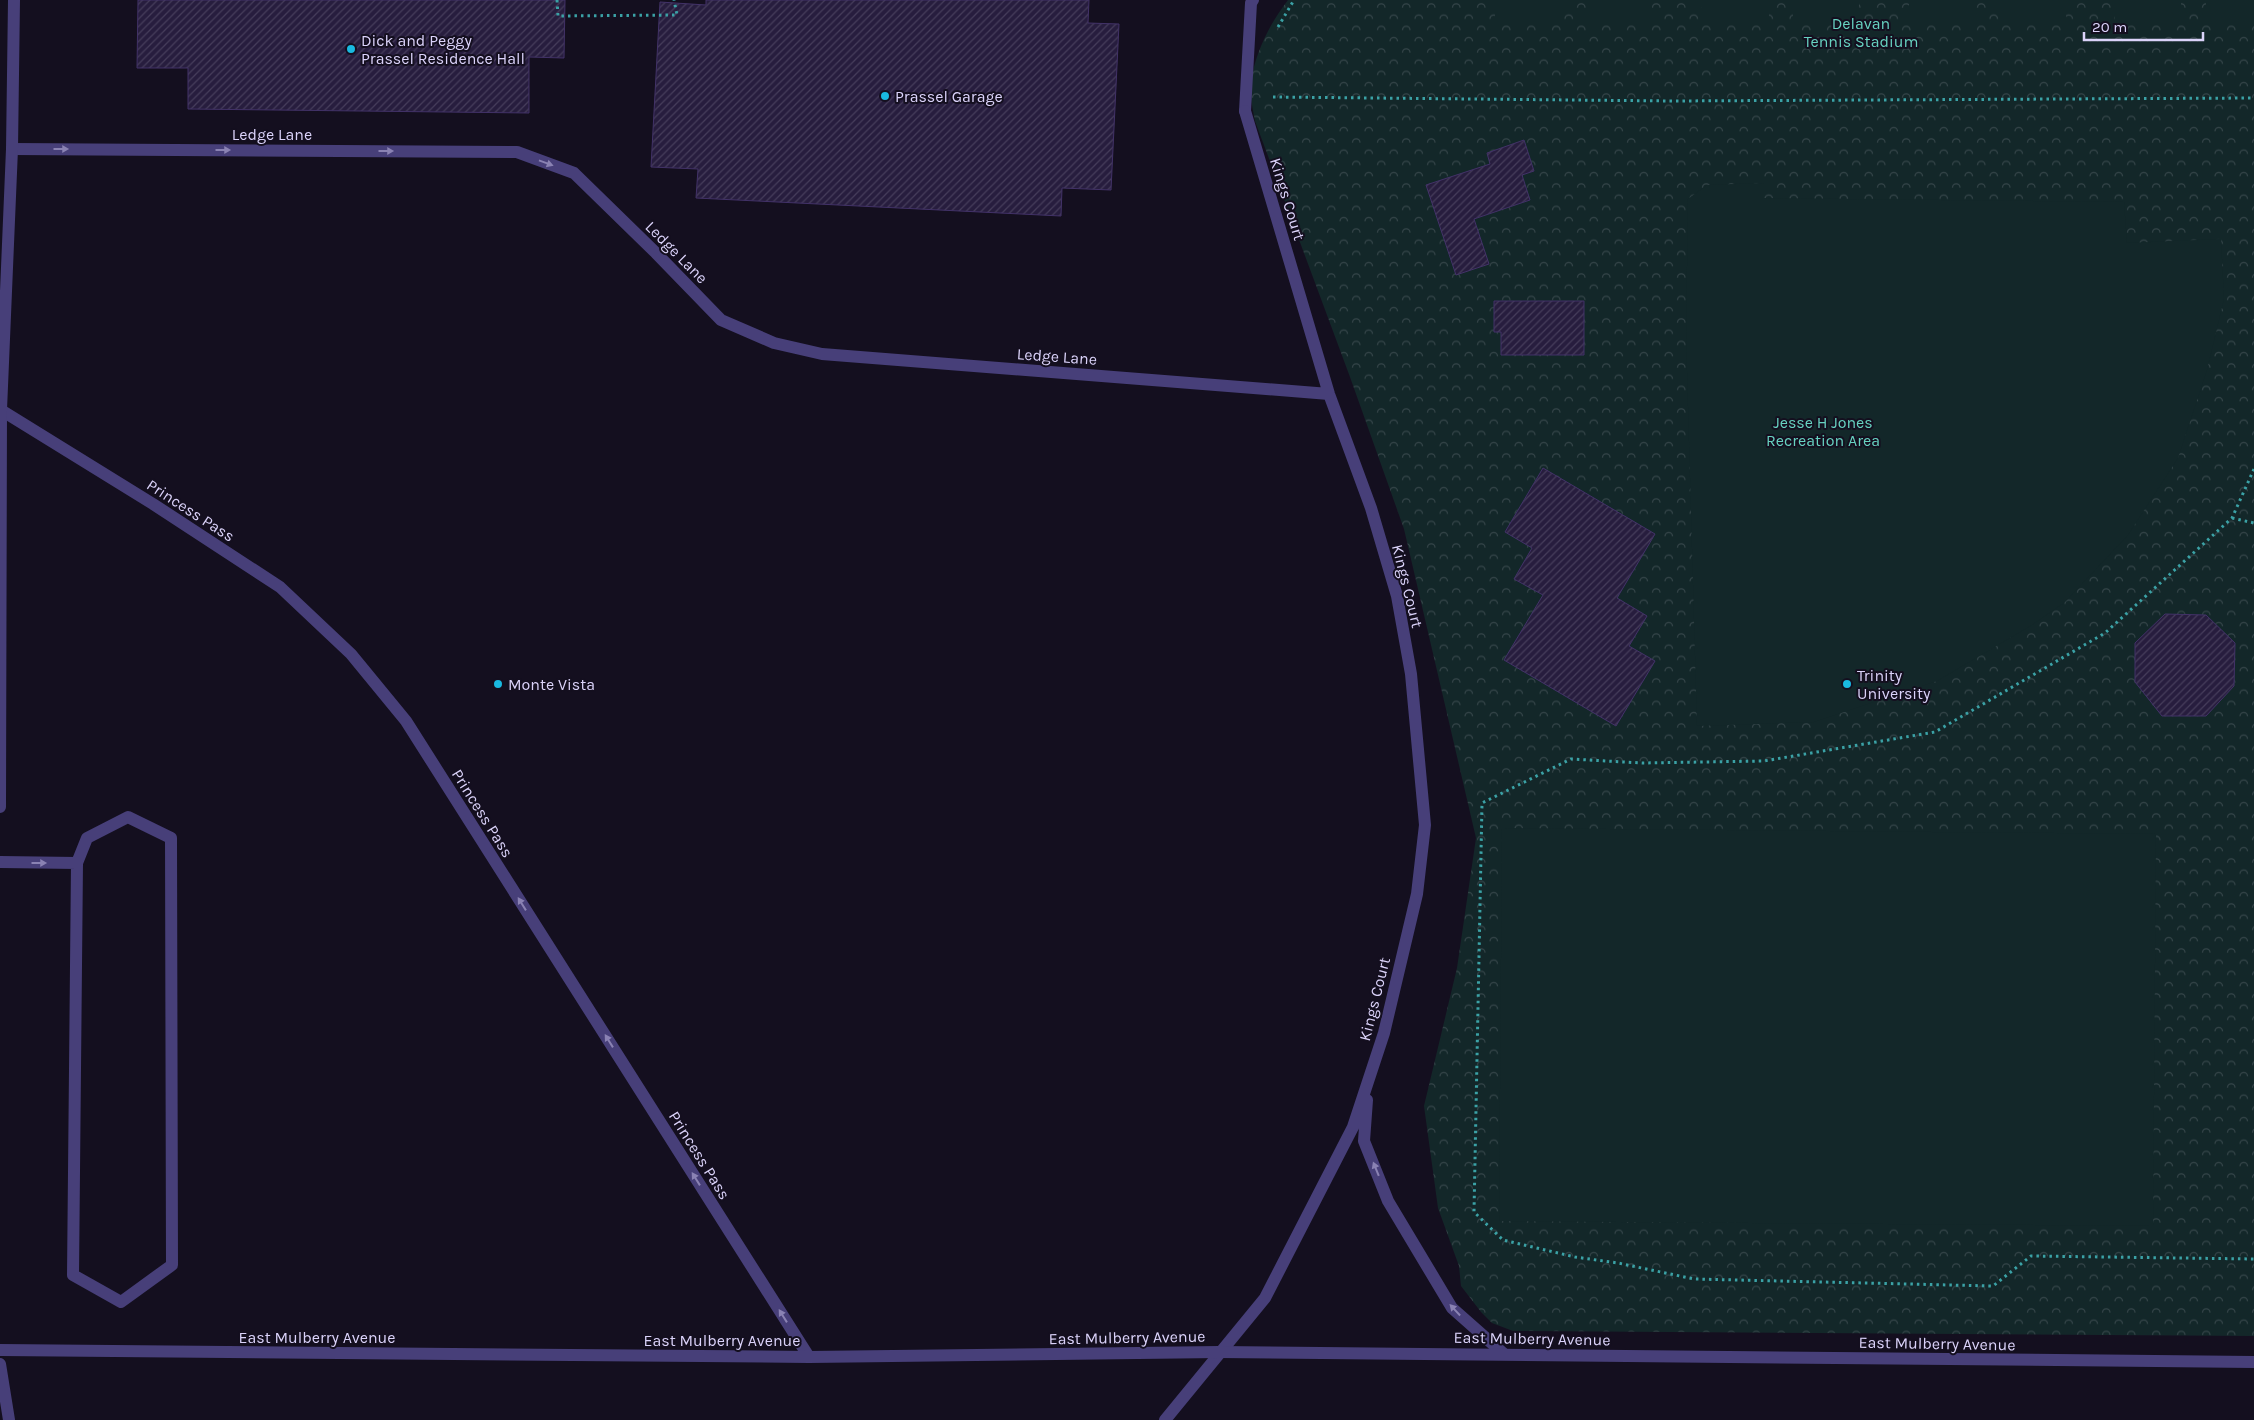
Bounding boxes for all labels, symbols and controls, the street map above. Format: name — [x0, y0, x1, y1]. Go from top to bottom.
scale bar — [2084, 10, 2203, 42]
park label: Delavan Tennis Stadium — [1804, 14, 1918, 51]
text: 20 m — [2092, 18, 2127, 36]
place label: Dick and Peggy Prassel Residence Hall — [361, 31, 525, 68]
marker: Dick and Peggy Prassel Residence Hall — [345, 43, 357, 55]
place label: Prassel Garage — [895, 87, 1003, 106]
marker: Prassel Garage — [879, 90, 891, 102]
street label: Ledge Lane — [232, 125, 312, 144]
one-way arrow — [53, 145, 69, 153]
one-way arrow — [216, 146, 232, 154]
one-way arrow — [378, 147, 394, 155]
street label: Kings Court — [1266, 156, 1309, 243]
one-way arrow — [539, 160, 554, 167]
street label: Ledge Lane — [642, 217, 712, 287]
street label: Ledge Lane — [1016, 344, 1098, 369]
park label: Jesse H Jones Recreation Area — [1766, 413, 1880, 450]
street label: Princess Pass — [143, 475, 238, 546]
street label: Kings Court — [1388, 542, 1427, 630]
place label: Trinity University — [1857, 666, 1931, 703]
place label: Monte Vista — [508, 675, 595, 694]
marker: Monte Vista — [492, 678, 504, 690]
marker: Trinity University — [1841, 678, 1853, 690]
street label: Princess Pass — [448, 766, 517, 861]
one-way arrow — [31, 859, 47, 867]
one-way arrow — [517, 897, 527, 911]
street label: Kings Court — [1355, 955, 1394, 1043]
one-way arrow — [604, 1035, 614, 1048]
street label: Princess Pass — [665, 1108, 734, 1203]
one-way arrow — [1371, 1162, 1379, 1176]
one-way arrow — [691, 1172, 701, 1185]
one-way arrow — [1449, 1304, 1461, 1316]
one-way arrow — [778, 1309, 788, 1322]
street label: East Mulberry Avenue — [1048, 1327, 1206, 1348]
street label: East Mulberry Avenue — [239, 1328, 395, 1347]
street label: East Mulberry Avenue — [1453, 1328, 1611, 1349]
street label: East Mulberry Avenue — [644, 1331, 800, 1350]
street label: East Mulberry Avenue — [1858, 1333, 2016, 1354]

